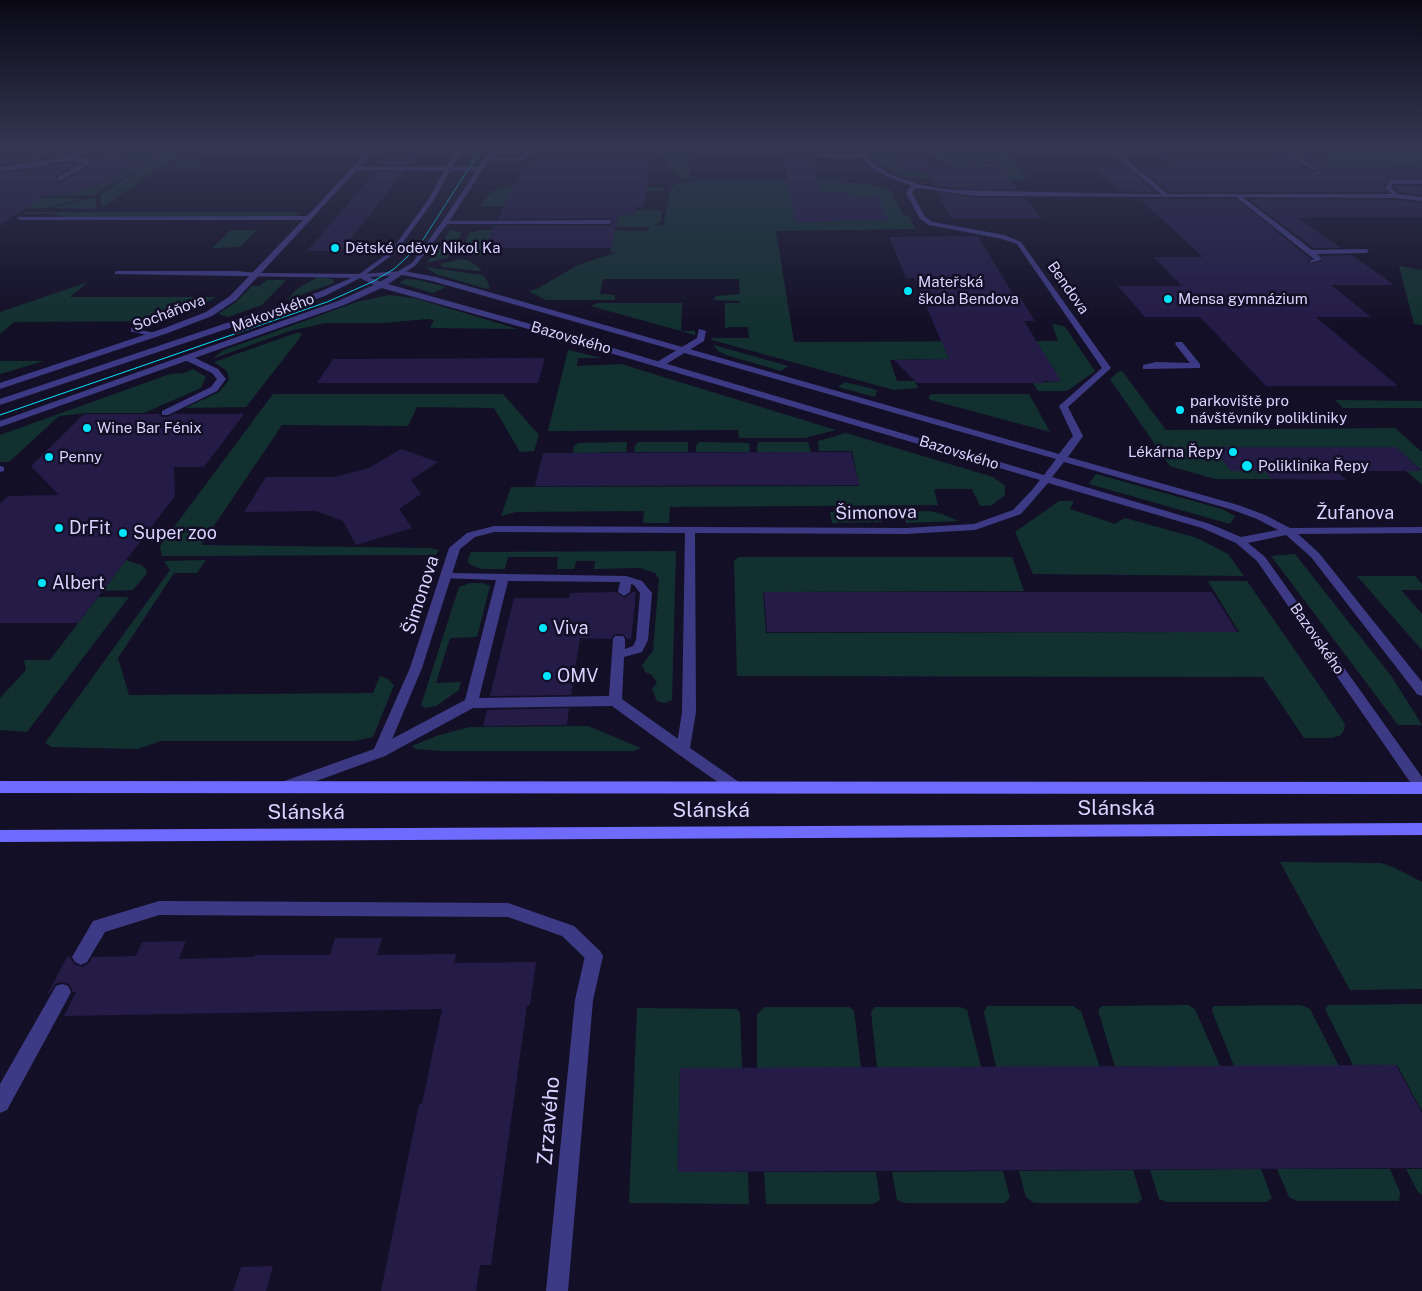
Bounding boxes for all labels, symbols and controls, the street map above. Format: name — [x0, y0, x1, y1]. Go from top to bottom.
place label: Dětské oděvy Nikol Ka — [345, 239, 500, 257]
marker: Dětské oděvy Nikol Ka — [329, 242, 341, 254]
street label: Bendova — [1043, 258, 1093, 318]
place label: Mateřská škola Bendova — [918, 273, 1019, 308]
marker: Mateřská škola Bendova — [902, 285, 914, 297]
street label: Makovského — [229, 290, 317, 336]
place label: Mensa gymnázium — [1178, 290, 1308, 308]
street label: Socháňova — [130, 291, 208, 335]
marker: Mensa gymnázium — [1162, 293, 1174, 305]
street label: Bazovského — [529, 318, 613, 358]
place label: parkoviště pro návštěvníky polikliniky — [1190, 392, 1347, 427]
marker: parkoviště pro návštěvníky polikliniky — [1174, 404, 1186, 416]
place label: Wine Bar Fénix — [97, 419, 202, 437]
marker: Wine Bar Fénix — [81, 422, 93, 434]
street label: Bazovského — [917, 432, 1001, 474]
place label: Lékárna Řepy — [1128, 443, 1223, 461]
marker: Lékárna Řepy — [1227, 446, 1239, 458]
place label: Penny — [59, 448, 102, 466]
marker: Penny — [43, 451, 55, 463]
place label: Poliklinika Řepy — [1258, 457, 1369, 475]
marker: Poliklinika Řepy — [1240, 459, 1254, 473]
street label: Šimonova — [835, 501, 917, 525]
street label: Žufanova — [1316, 502, 1394, 524]
place label: DrFit — [69, 517, 111, 539]
marker: DrFit — [53, 522, 65, 534]
place label: Super zoo — [133, 522, 217, 544]
marker: Super zoo — [117, 527, 129, 539]
street label: Šimonova — [398, 553, 444, 637]
place label: Albert — [52, 572, 105, 594]
marker: Albert — [36, 577, 48, 589]
street label: Bazovského — [1286, 600, 1348, 678]
place label: Viva — [553, 617, 588, 639]
marker: Viva — [537, 622, 549, 634]
place label: OMV — [557, 665, 598, 687]
marker: OMV — [541, 670, 553, 682]
street label: Slánská — [1077, 796, 1155, 822]
street label: Slánská — [672, 798, 750, 824]
street label: Slánská — [267, 800, 345, 826]
street label: Zrzavého — [533, 1076, 565, 1166]

